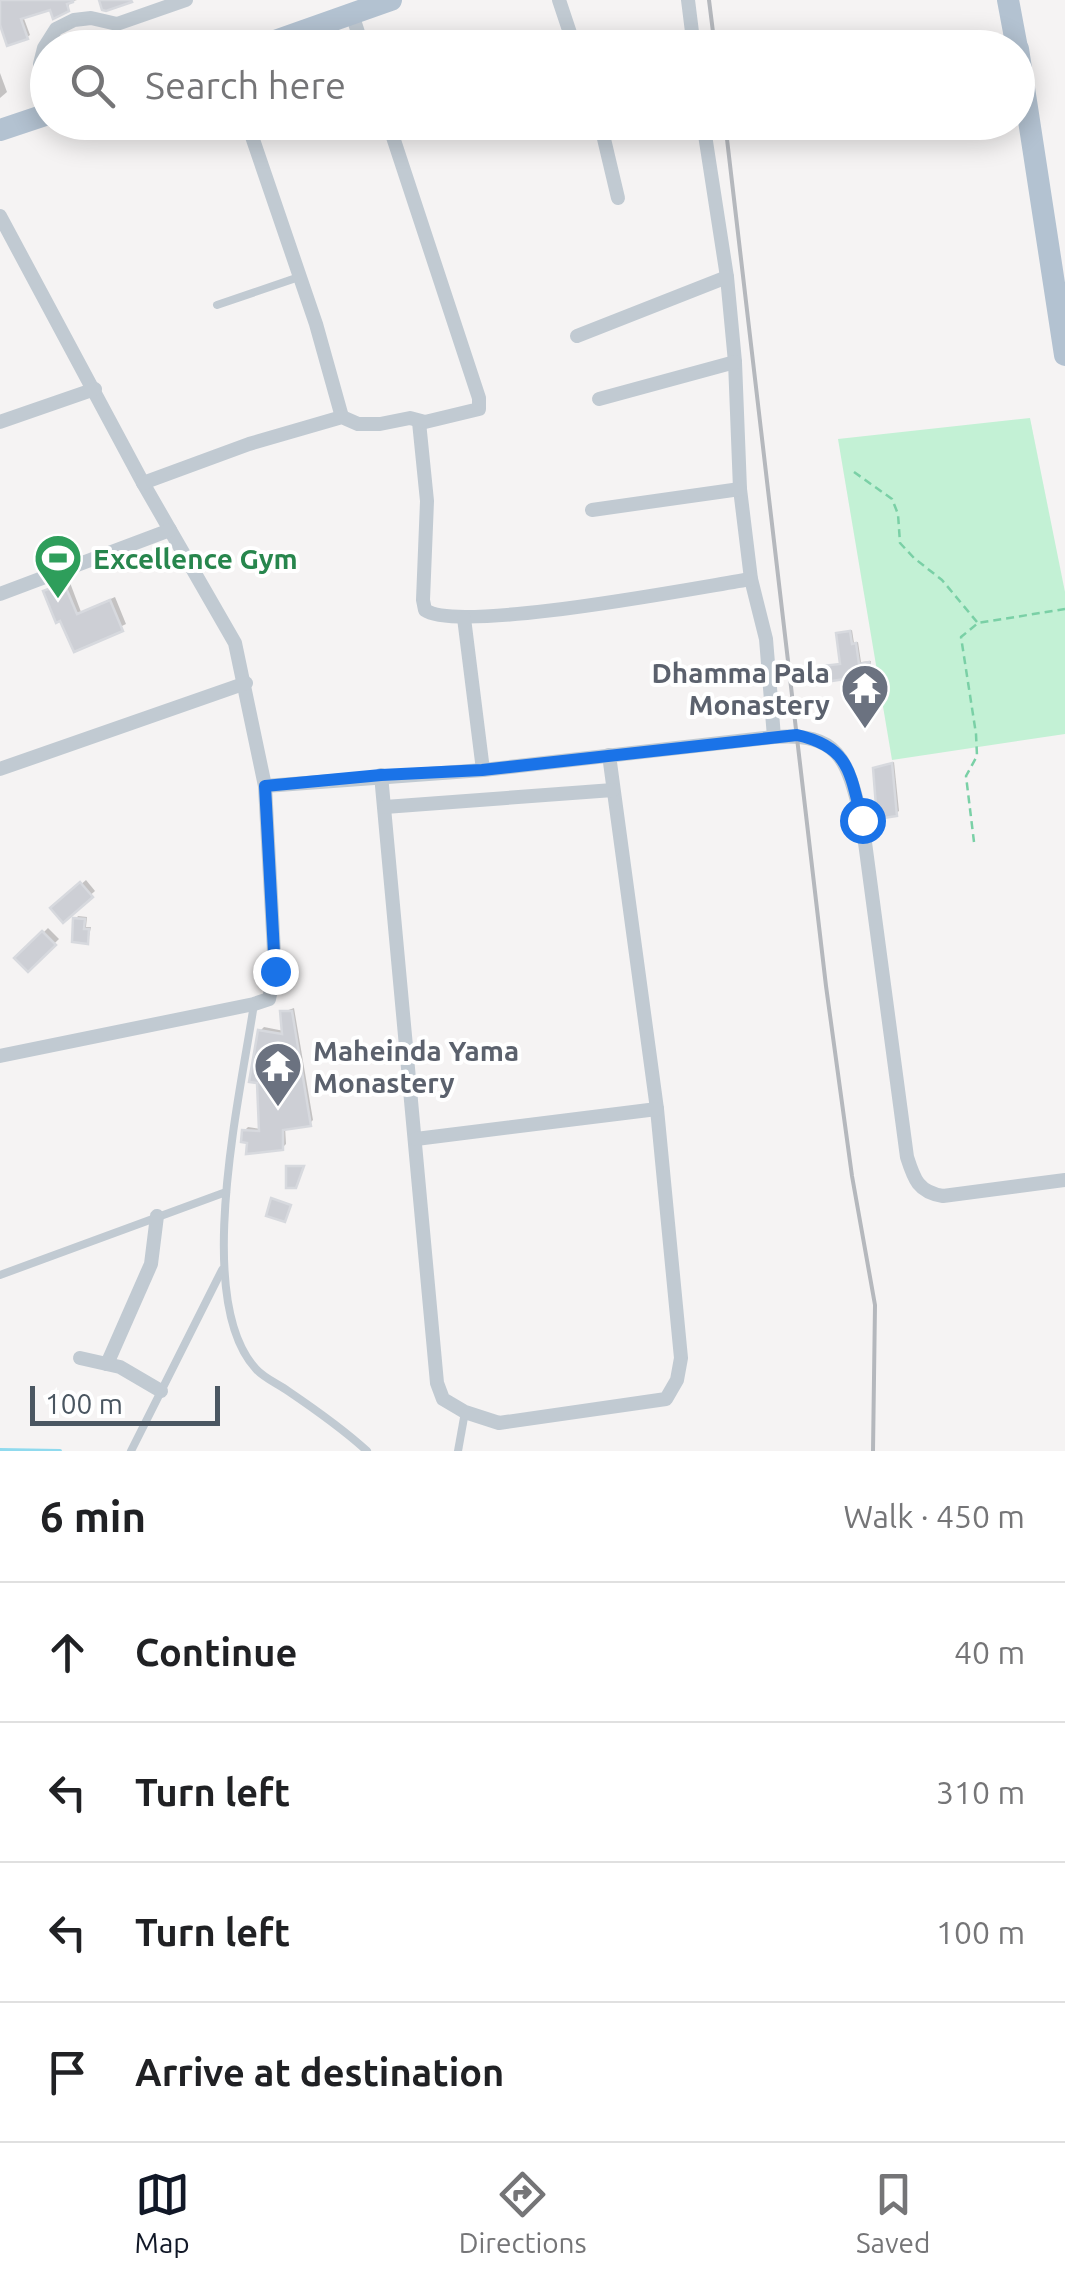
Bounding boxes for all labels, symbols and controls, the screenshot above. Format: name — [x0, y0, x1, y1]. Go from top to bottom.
search box — [30, 30, 1035, 140]
icon: search — [65, 58, 120, 113]
text: Search here — [145, 64, 346, 106]
sports icon: Excellence Gym — [32, 532, 84, 600]
place label: Excellence Gym — [93, 543, 298, 574]
place label: Dhamma Pala Monastery — [651, 657, 830, 720]
temple icon: Dhamma Pala Monastery — [839, 662, 891, 730]
route start — [840, 798, 886, 844]
route end — [253, 949, 299, 995]
place label: Maheinda Yama Monastery — [313, 1035, 519, 1098]
temple icon: Maheinda Yama Monastery — [252, 1040, 304, 1108]
scale bar — [30, 1381, 220, 1426]
text: 100 m — [45, 1388, 123, 1419]
text: 6 min — [40, 1493, 146, 1540]
text: Walk · 450 m — [843, 1498, 1025, 1534]
icon: ahead — [40, 1625, 95, 1680]
text: Continue — [135, 1631, 297, 1673]
text: 40 m — [954, 1634, 1025, 1670]
icon: left — [40, 1765, 95, 1820]
text: Turn left — [135, 1771, 290, 1813]
text: 310 m — [936, 1774, 1025, 1810]
icon: left — [40, 1905, 95, 1960]
text: Turn left — [135, 1911, 290, 1953]
text: 100 m — [936, 1914, 1025, 1950]
icon: arrive — [40, 2045, 95, 2100]
text: Arrive at destination — [135, 2051, 504, 2093]
tab: Map — [135, 2167, 190, 2258]
tab: Directions — [459, 2167, 587, 2258]
tab: Saved — [856, 2167, 930, 2258]

